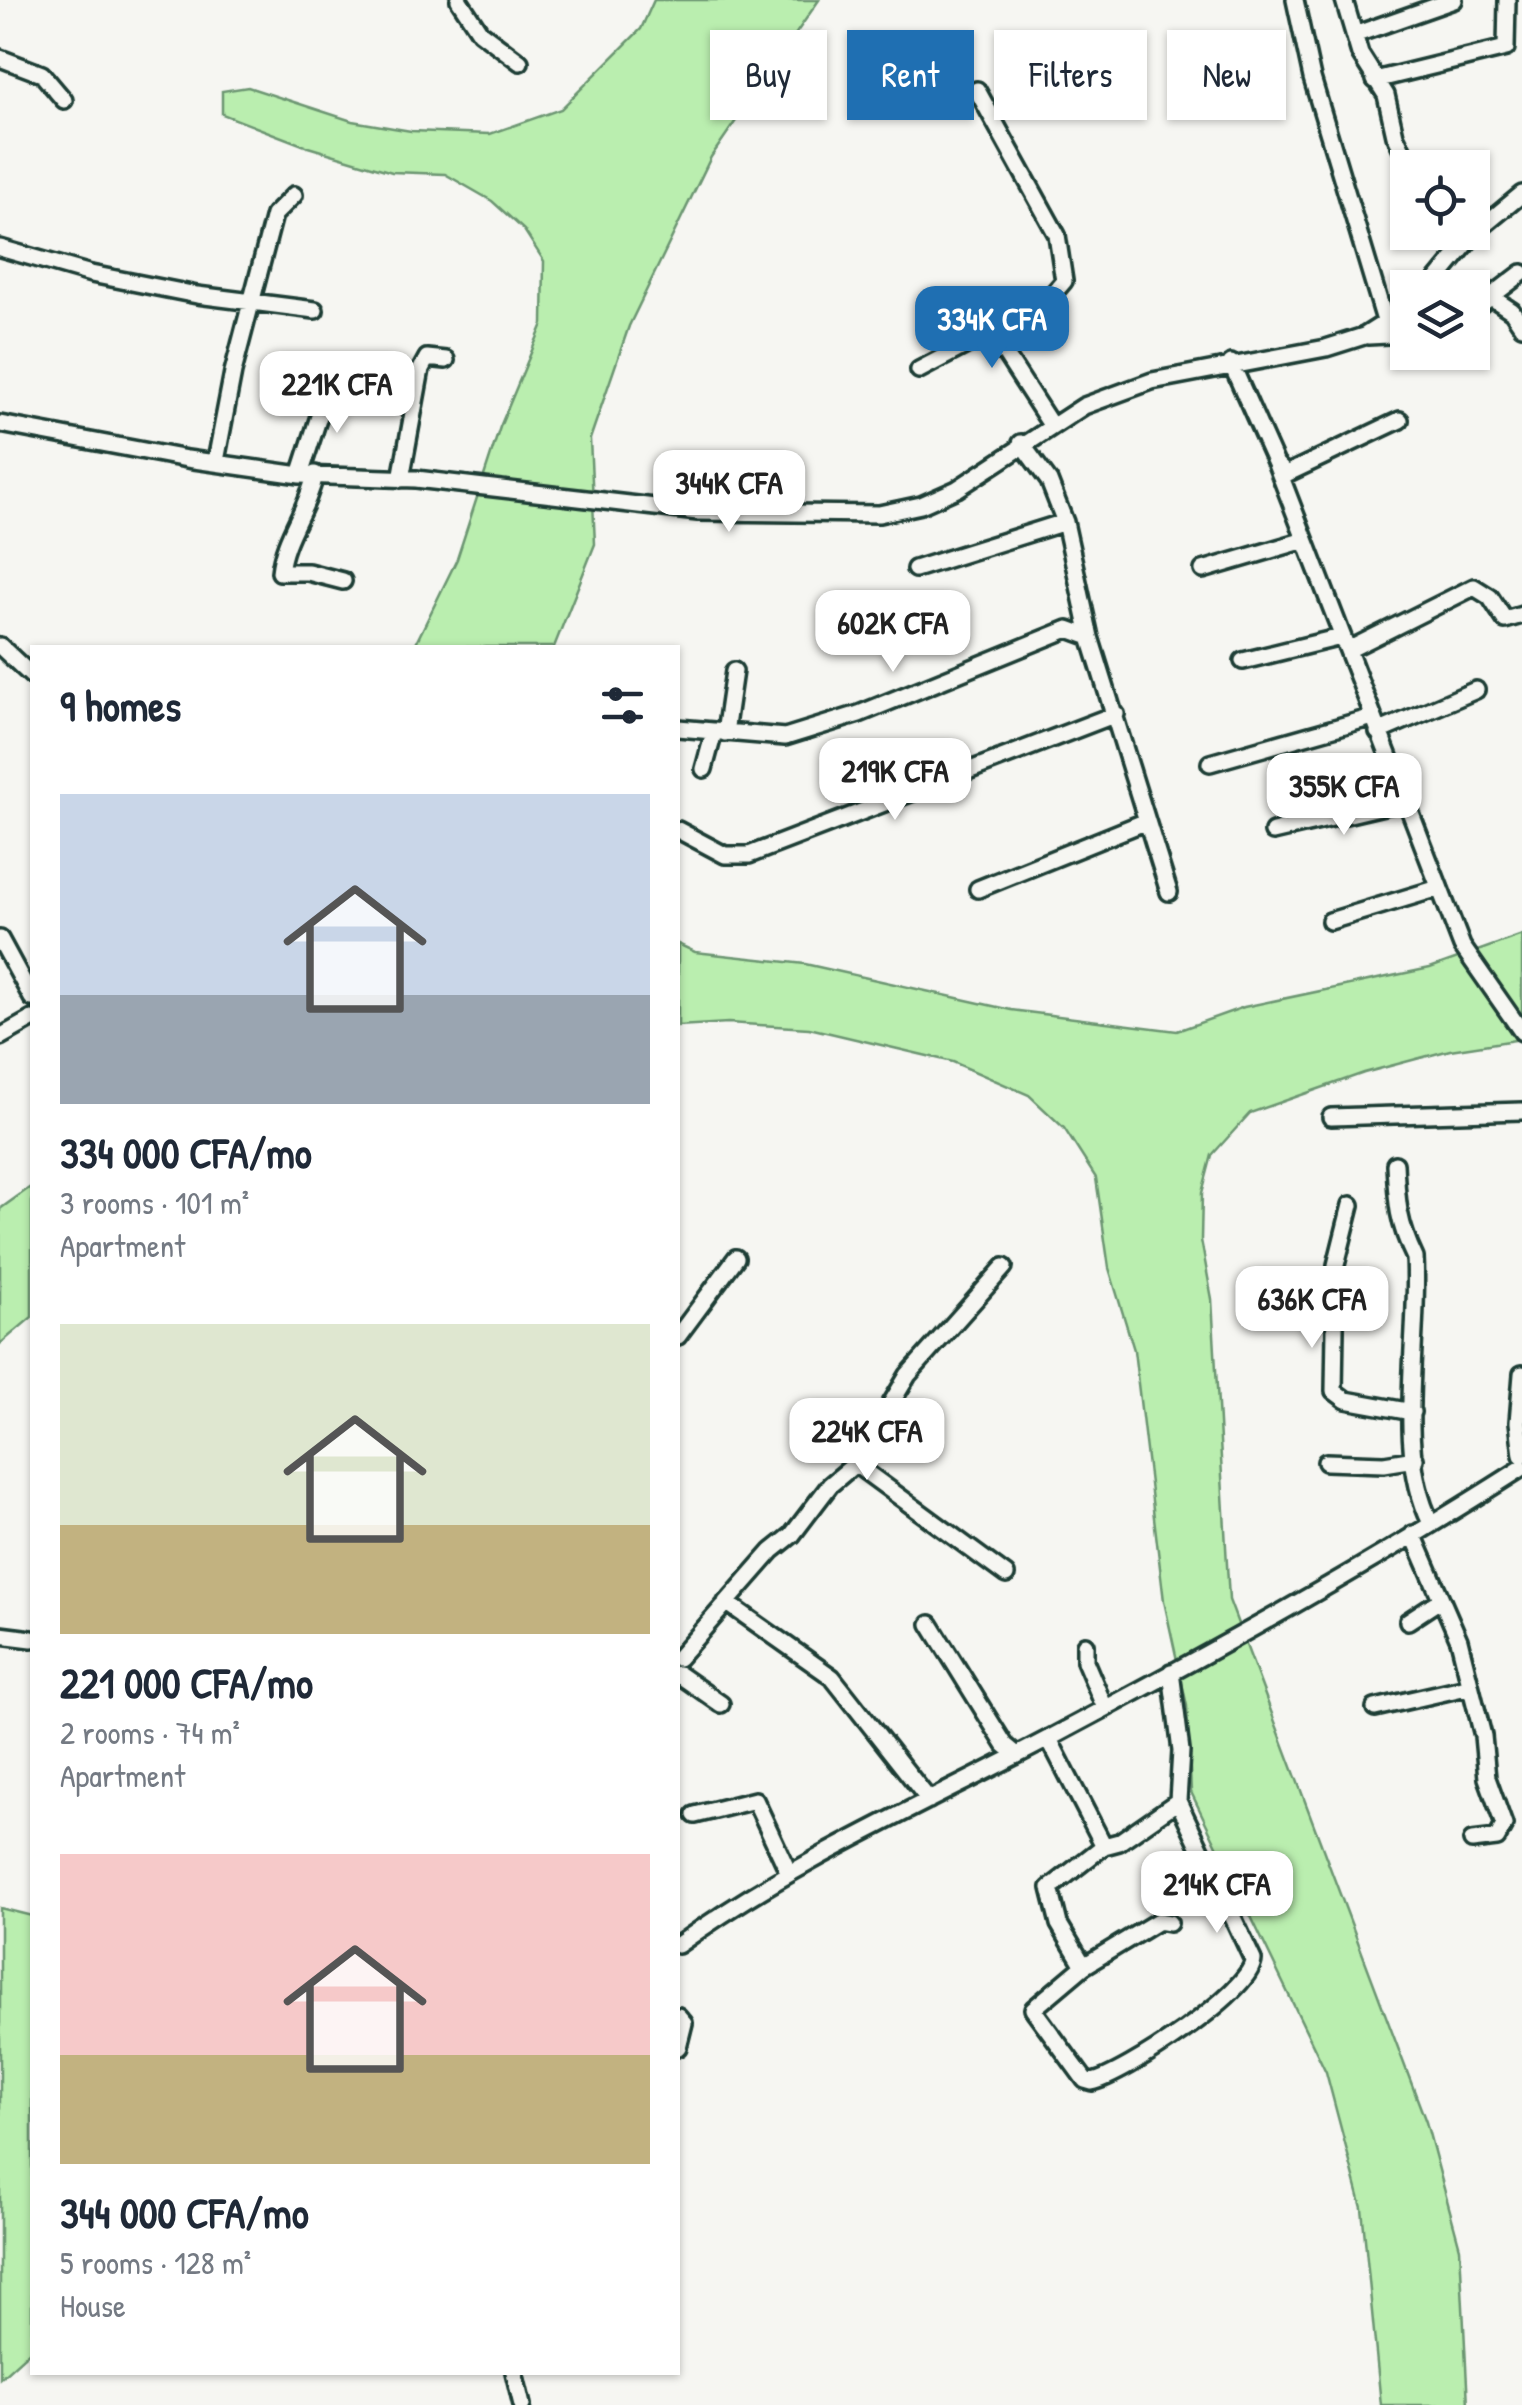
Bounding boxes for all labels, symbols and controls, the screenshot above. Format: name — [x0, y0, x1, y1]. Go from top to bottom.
chip: Buy — [710, 30, 827, 120]
chip: Rent — [847, 30, 974, 120]
chip: Filters — [994, 30, 1147, 120]
chip: New — [1167, 30, 1286, 120]
map controls — [1390, 150, 1490, 370]
button: locate — [1390, 150, 1490, 250]
button: layers — [1390, 270, 1490, 370]
pin: 334K CFA — [889, 286, 1095, 371]
text: 334K CFA — [937, 297, 1047, 340]
pin: 221K CFA — [234, 351, 440, 436]
text: 221K CFA — [282, 362, 392, 405]
pin: 344K CFA — [626, 450, 832, 535]
text: 344K CFA — [675, 461, 783, 504]
pin: 602K CFA — [790, 590, 996, 675]
text: 602K CFA — [837, 601, 949, 644]
text: 9 homes — [60, 677, 181, 734]
icon: filters — [595, 678, 650, 733]
pin: 219K CFA — [792, 738, 998, 823]
text: 219K CFA — [841, 749, 949, 792]
pin: 355K CFA — [1241, 753, 1447, 838]
text: 355K CFA — [1289, 764, 1399, 807]
icon: home — [265, 859, 445, 1039]
text: 334 000 CFA/mo — [60, 1124, 312, 1181]
text: 3 rooms · 101 m² — [60, 1181, 249, 1224]
text: Apartment — [60, 1224, 185, 1267]
pin: 636K CFA — [1209, 1266, 1415, 1351]
text: 636K CFA — [1257, 1277, 1367, 1320]
icon: home — [265, 1389, 445, 1569]
pin: 224K CFA — [764, 1398, 970, 1483]
text: 224K CFA — [811, 1409, 923, 1452]
text: 221 000 CFA/mo — [60, 1654, 313, 1711]
text: 2 rooms · 74 m² — [60, 1711, 240, 1754]
text: Apartment — [60, 1754, 185, 1797]
pin: 214K CFA — [1114, 1851, 1320, 1936]
text: 214K CFA — [1163, 1862, 1271, 1905]
icon: home — [265, 1919, 445, 2099]
text: 344 000 CFA/mo — [60, 2184, 309, 2241]
text: 5 rooms · 128 m² — [60, 2241, 251, 2284]
text: House — [60, 2284, 126, 2327]

